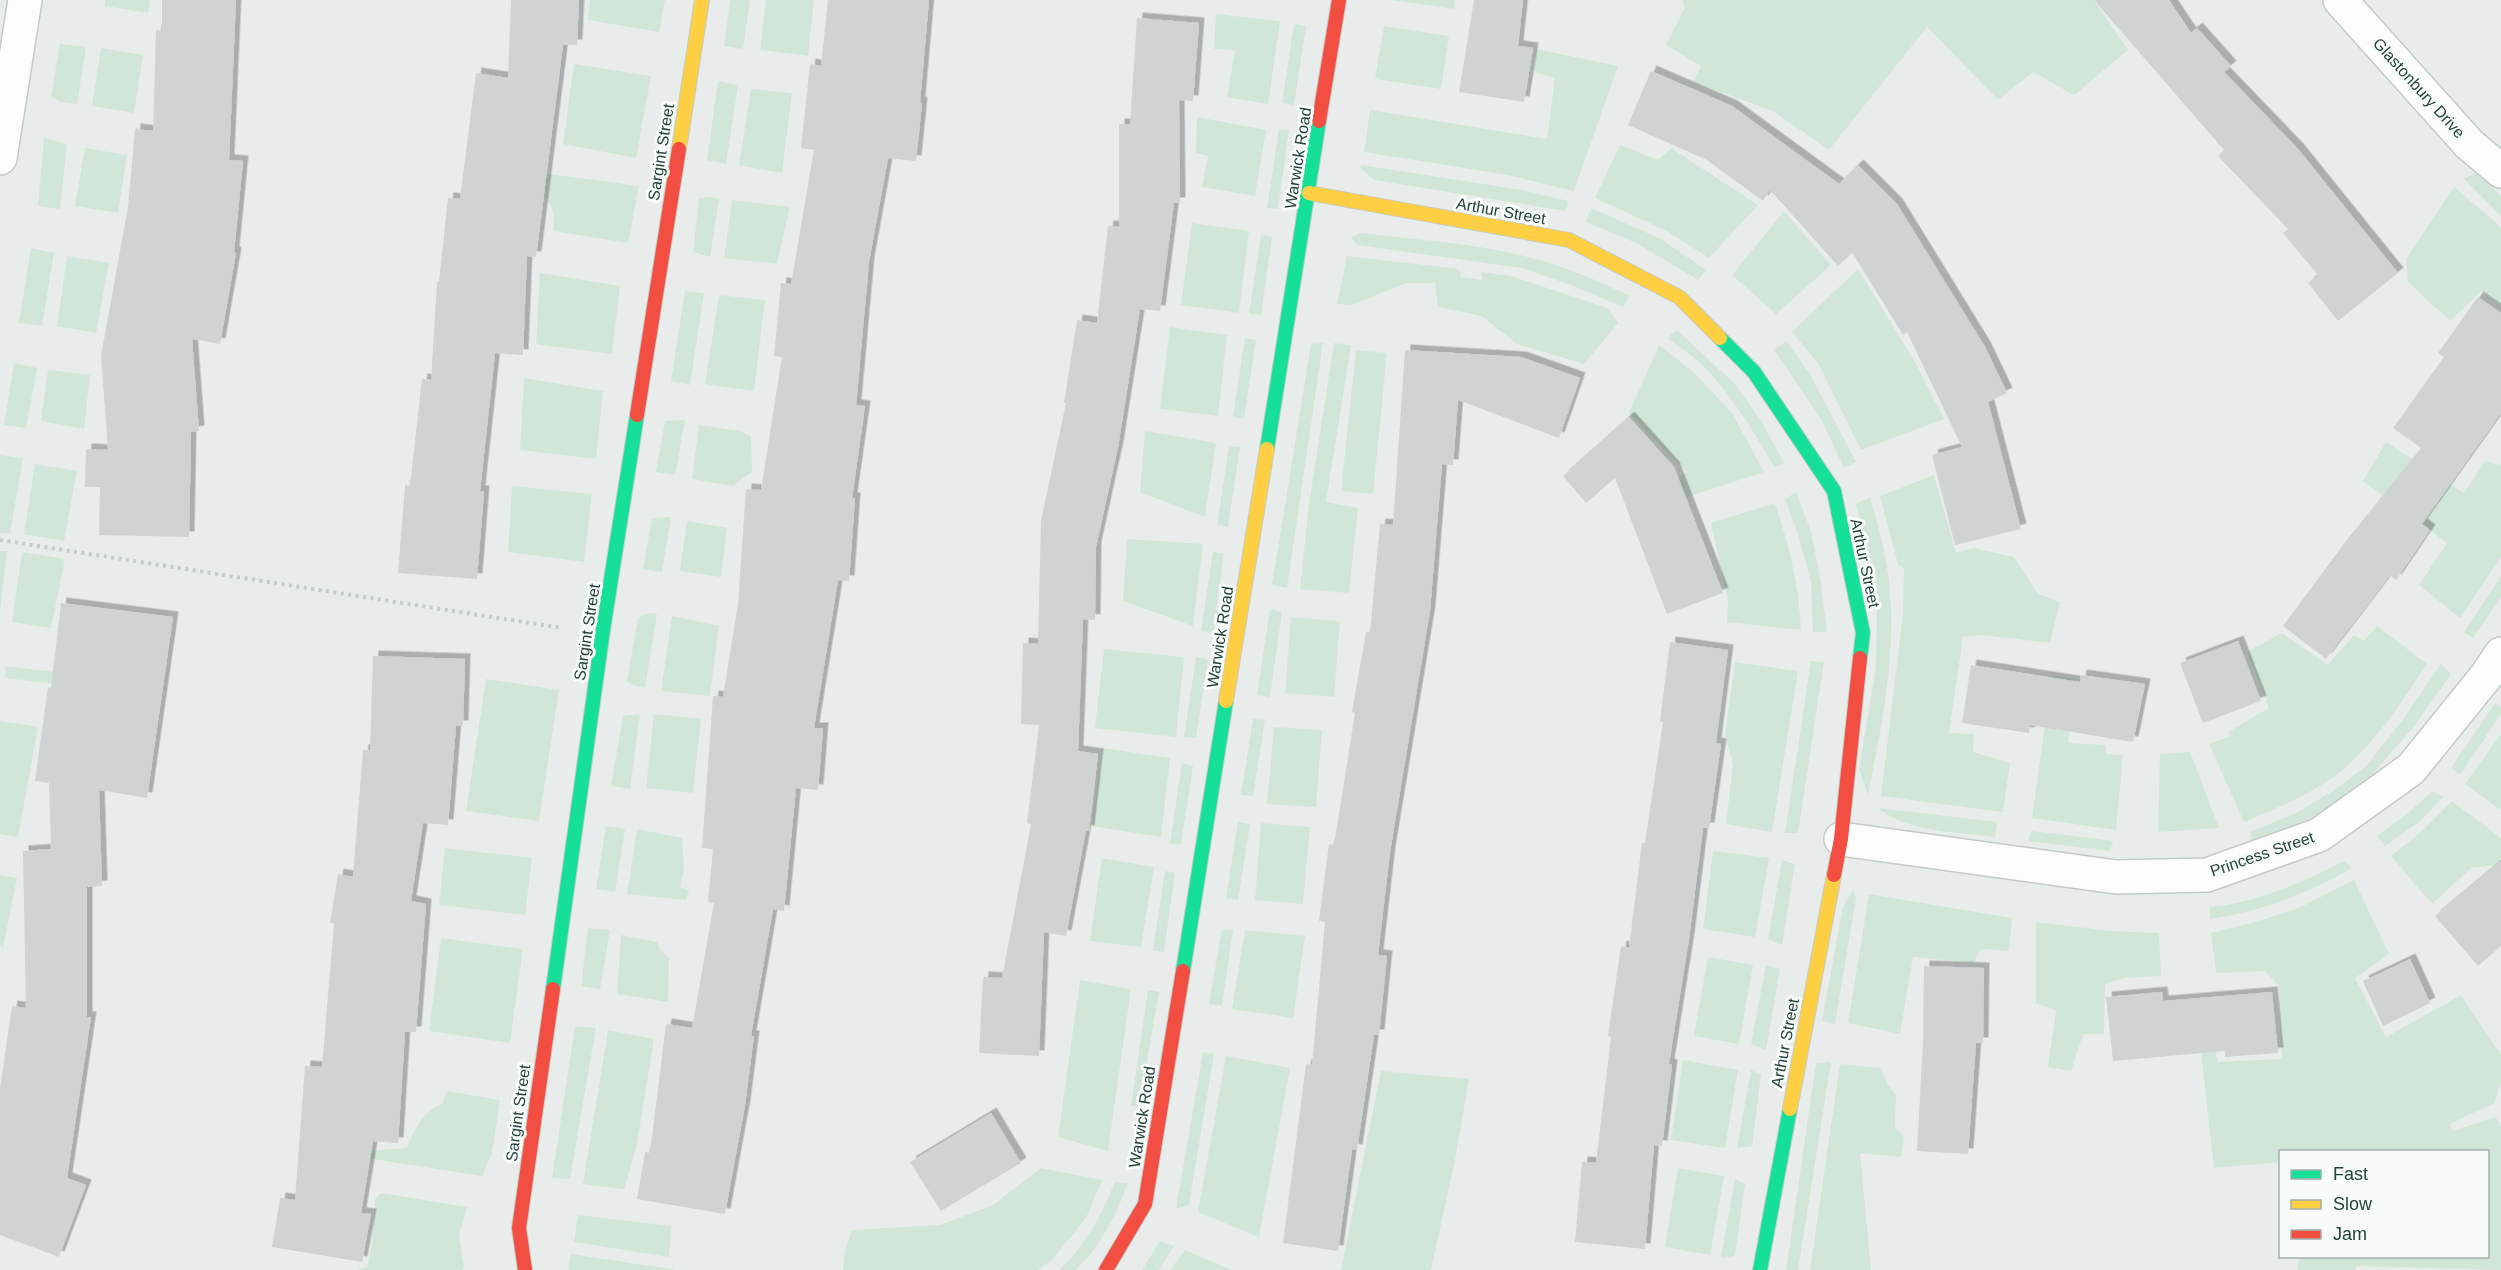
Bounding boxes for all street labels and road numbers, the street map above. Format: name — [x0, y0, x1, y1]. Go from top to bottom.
street label: Glastonbury Drive — [2370, 35, 2468, 141]
street label: Sargint Street — [645, 102, 677, 202]
street label: Warwick Road — [1282, 106, 1314, 210]
street label: Arthur Street — [1455, 195, 1548, 227]
street label: Arthur Street — [1847, 517, 1883, 610]
street label: Sargint Street — [571, 582, 603, 682]
street label: Warwick Road — [1204, 585, 1236, 689]
street label: Princess Street — [2208, 828, 2317, 880]
street label: Arthur Street — [1768, 996, 1802, 1089]
street label: Sargint Street — [503, 1063, 533, 1163]
street label: Warwick Road — [1126, 1065, 1158, 1169]

